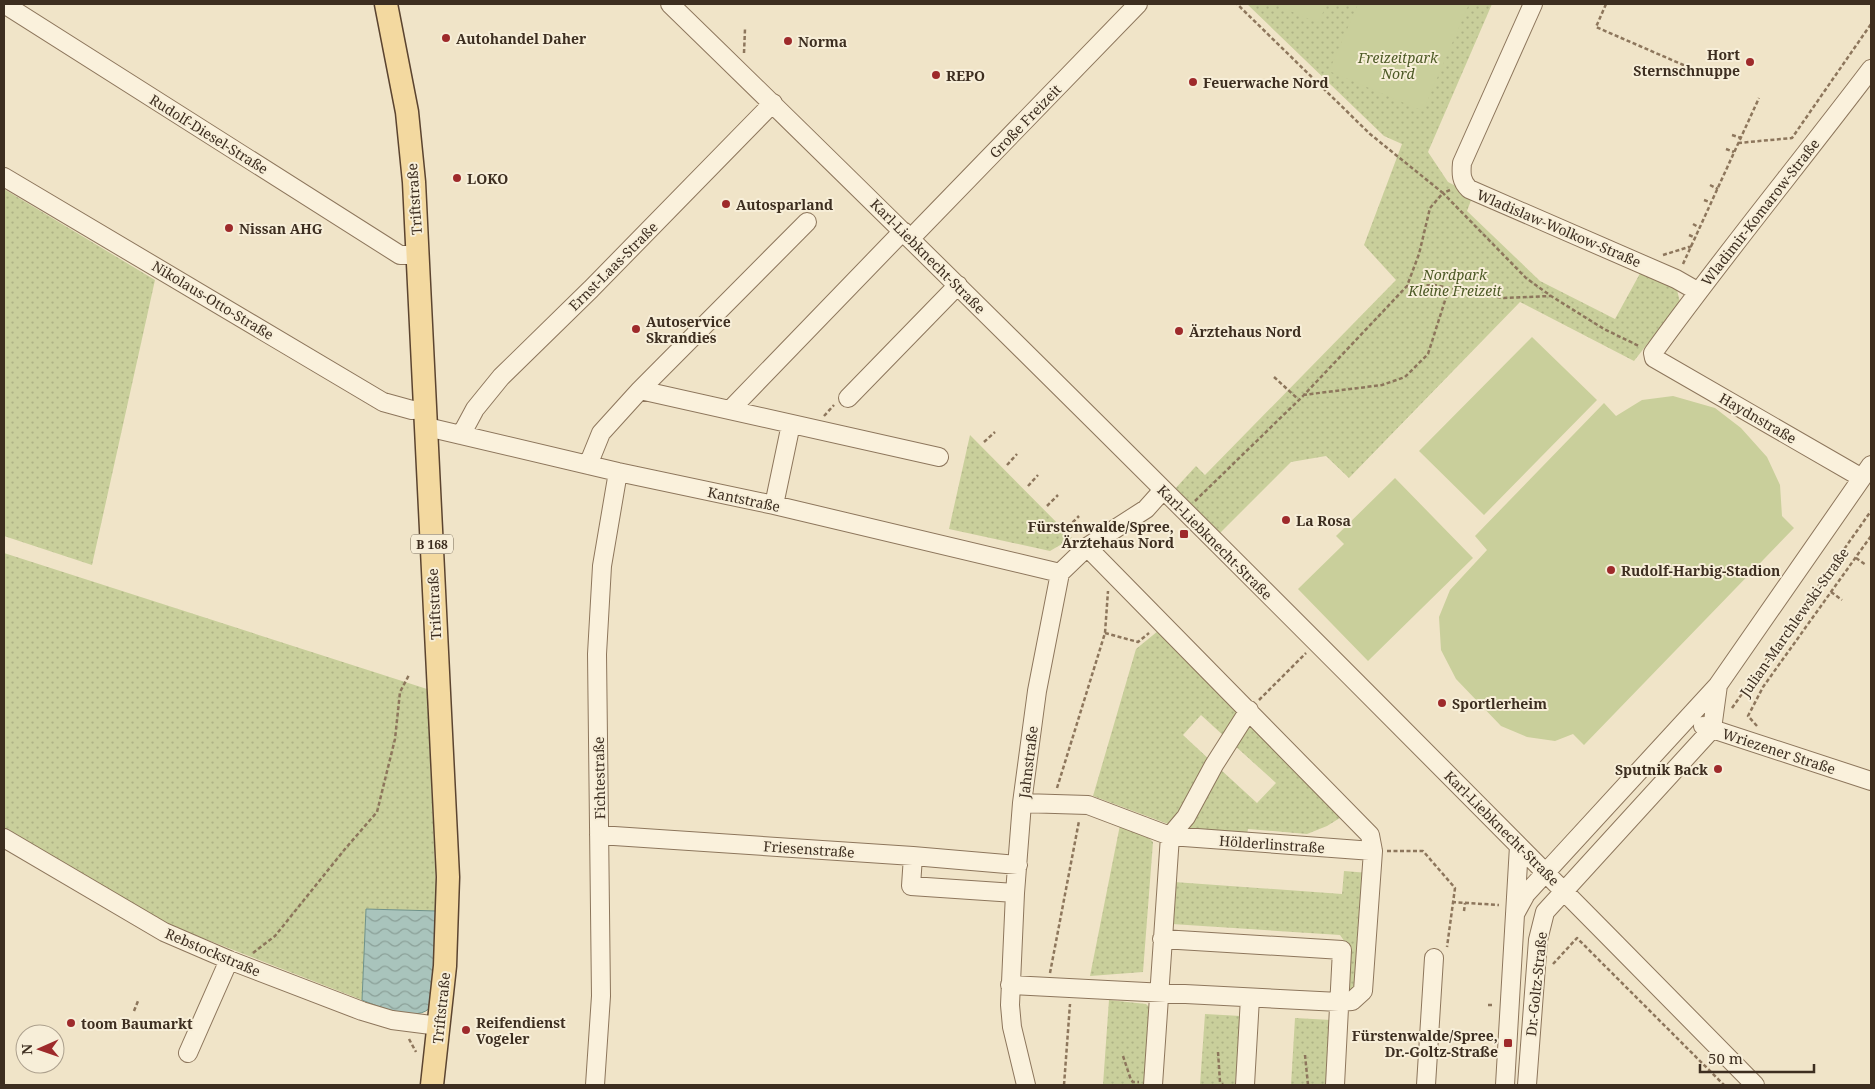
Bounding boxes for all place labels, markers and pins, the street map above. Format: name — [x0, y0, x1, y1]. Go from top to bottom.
place label: Autohandel Daher — [456, 29, 587, 48]
marker: Autohandel Daher — [440, 32, 452, 44]
place label: Norma — [798, 32, 847, 51]
marker: Norma — [782, 35, 794, 47]
place label: Hort Sternschnuppe — [1633, 45, 1740, 80]
marker: Hort Sternschnuppe — [1744, 56, 1756, 68]
place label: REPO — [946, 66, 985, 85]
marker: REPO — [930, 69, 942, 81]
place label: Feuerwache Nord — [1203, 73, 1329, 92]
marker: Feuerwache Nord — [1187, 76, 1199, 88]
place label: LOKO — [467, 169, 508, 188]
marker: LOKO — [451, 172, 463, 184]
place label: Autosparland — [736, 195, 833, 214]
marker: Autosparland — [720, 198, 732, 210]
place label: Nissan AHG — [239, 219, 323, 238]
marker: Nissan AHG — [223, 222, 235, 234]
place label: Autoservice Skrandies — [646, 312, 731, 347]
place label: Ärztehaus Nord — [1189, 322, 1301, 341]
marker: Autoservice Skrandies — [630, 323, 642, 335]
marker: Ärztehaus Nord — [1173, 325, 1185, 337]
place label: La Rosa — [1296, 511, 1351, 530]
marker: La Rosa — [1280, 514, 1292, 526]
place label: Fürstenwalde/Spree, Ärztehaus Nord — [1028, 517, 1174, 552]
marker: Fürstenwalde/Spree, Ärztehaus Nord — [1178, 528, 1190, 540]
place label: Rudolf-Harbig-Stadion — [1621, 561, 1780, 580]
marker: Rudolf-Harbig-Stadion — [1605, 564, 1617, 576]
place label: Sportlerheim — [1452, 694, 1547, 713]
marker: Sportlerheim — [1436, 697, 1448, 709]
place label: Sputnik Back — [1615, 760, 1708, 779]
marker: Sputnik Back — [1712, 763, 1724, 775]
place label: Reifendienst Vogeler — [476, 1013, 566, 1048]
place label: toom Baumarkt — [81, 1014, 193, 1033]
marker: toom Baumarkt — [65, 1017, 77, 1029]
marker: Reifendienst Vogeler — [460, 1024, 472, 1036]
place label: Fürstenwalde/Spree, Dr.-Goltz-Straße — [1352, 1026, 1498, 1061]
marker: Fürstenwalde/Spree, Dr.-Goltz-Straße — [1502, 1037, 1514, 1049]

